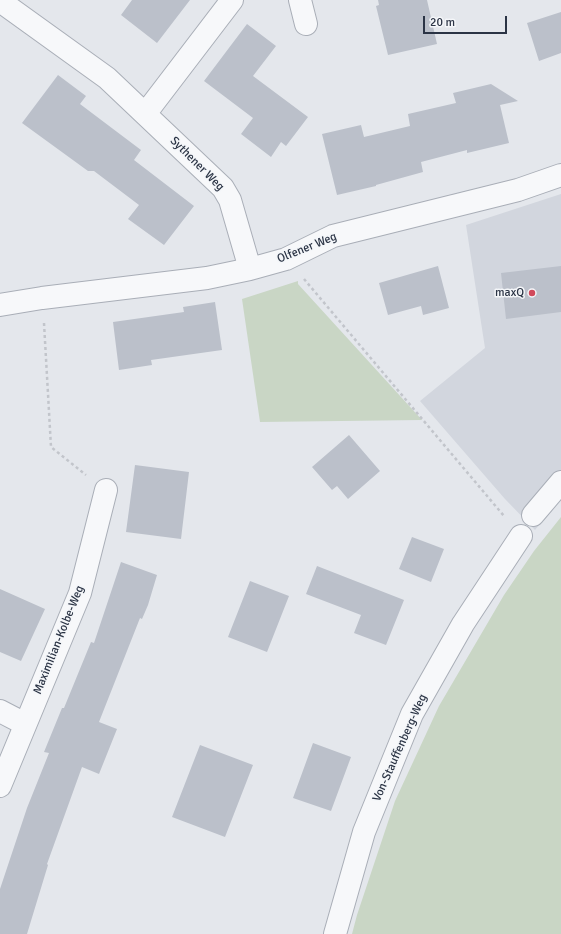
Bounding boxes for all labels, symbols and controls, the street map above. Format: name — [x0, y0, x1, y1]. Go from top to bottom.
scale bar — [425, 8, 509, 34]
text: 20 m — [430, 15, 455, 30]
street label: Sythener Weg — [167, 134, 227, 194]
street label: Olfener Weg — [275, 230, 339, 266]
place label: maxQ — [495, 286, 524, 300]
marker: maxQ — [527, 288, 537, 298]
street label: Maximilian-Kolbe-Weg — [31, 583, 87, 697]
street label: Von-Stauffenberg-Weg — [370, 692, 430, 804]

